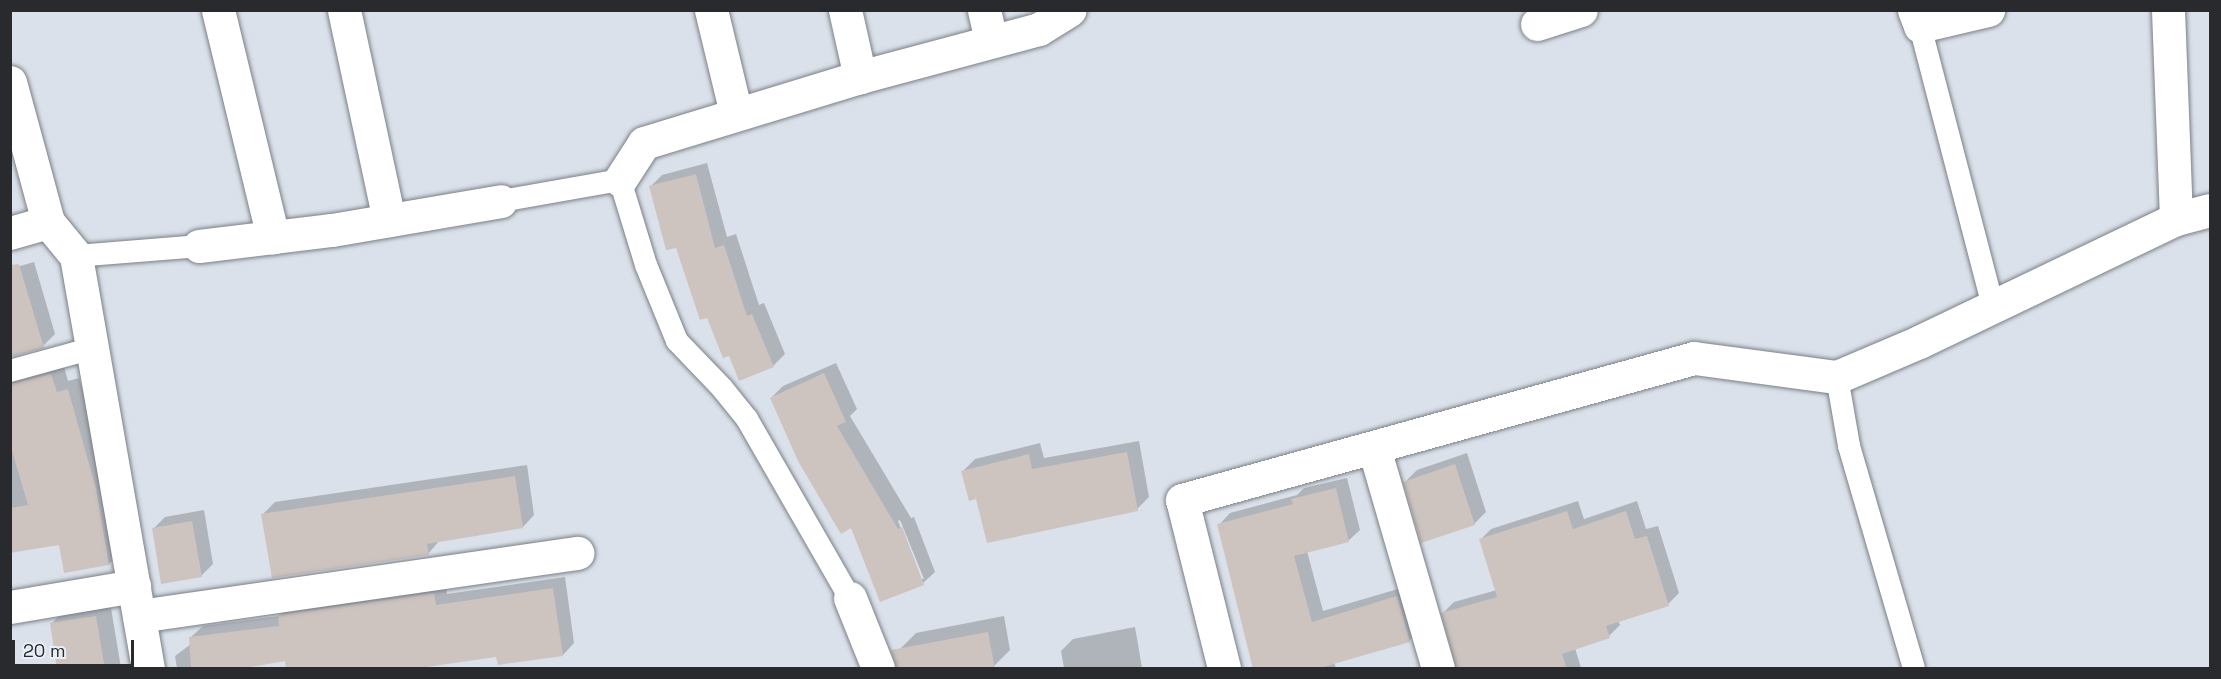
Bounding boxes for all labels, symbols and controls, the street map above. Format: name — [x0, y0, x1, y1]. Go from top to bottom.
scale bar — [15, 628, 136, 666]
text: 20 m — [23, 639, 66, 662]

